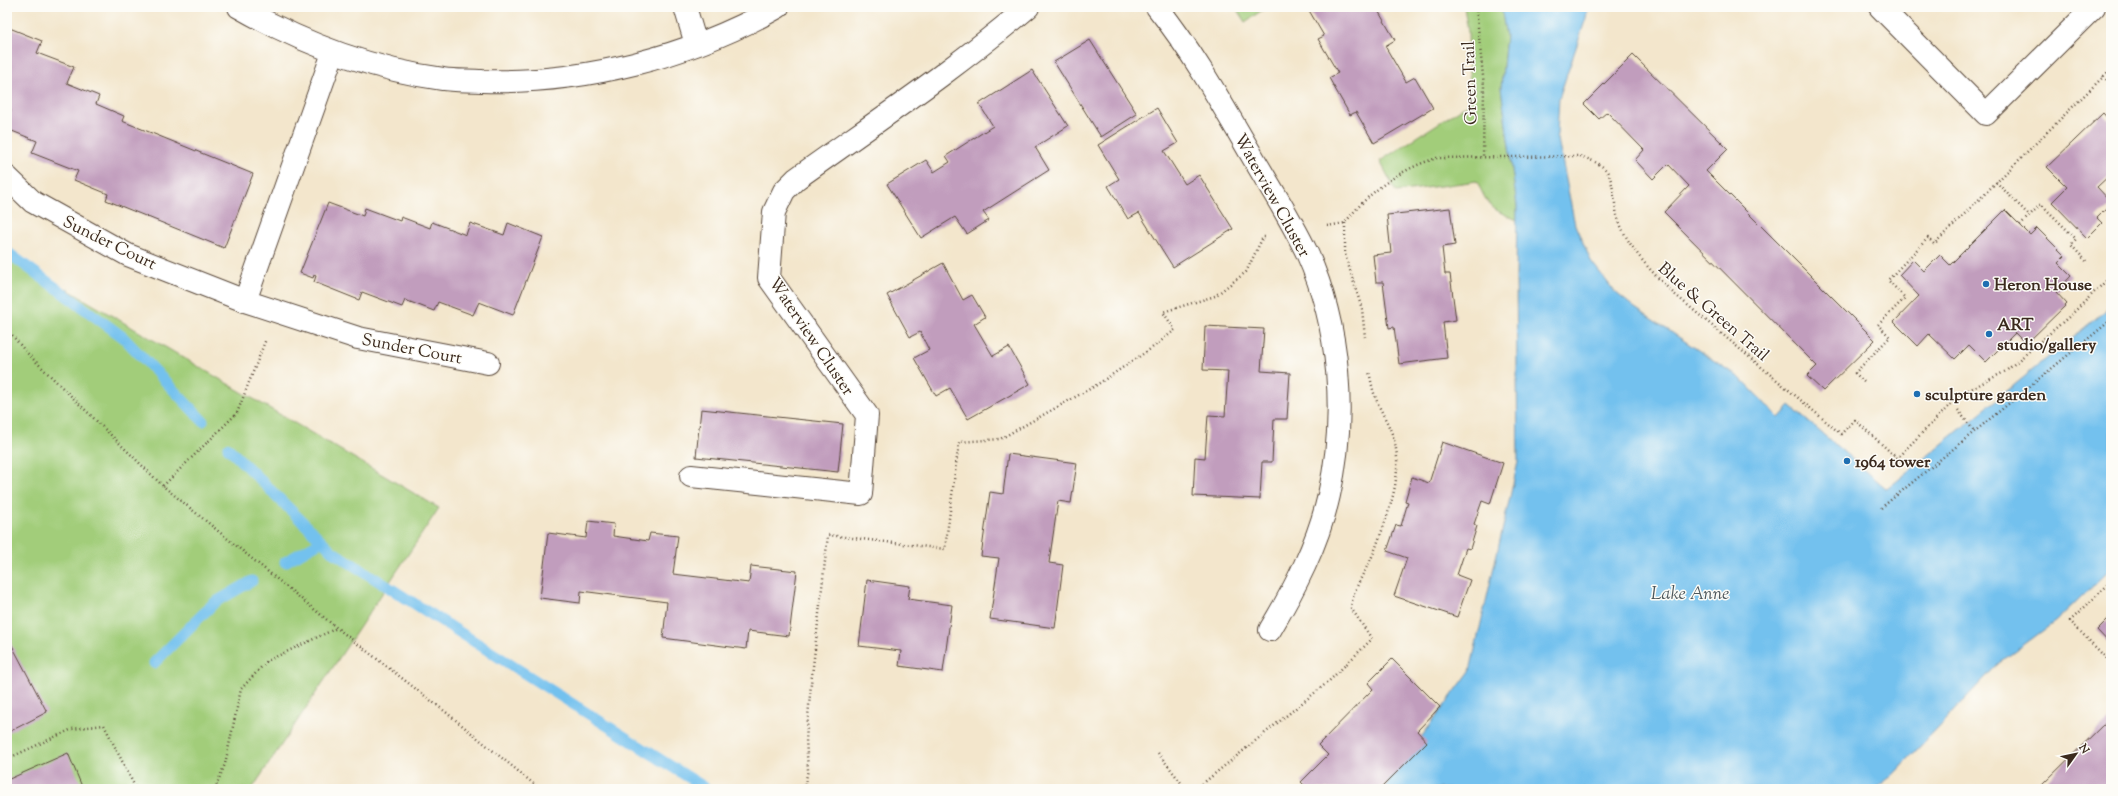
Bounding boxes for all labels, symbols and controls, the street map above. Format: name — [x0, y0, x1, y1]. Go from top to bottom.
street label: Green Trail — [1458, 40, 1484, 125]
street label: Waterview Cluster — [1227, 130, 1316, 263]
street label: Sunder Court — [58, 211, 160, 277]
street label: Blue & Green Trail — [1652, 257, 1774, 368]
street label: Waterview Cluster — [762, 273, 859, 402]
place label: Heron House — [1994, 274, 2092, 298]
marker: Heron House — [1981, 279, 1991, 289]
place label: ART studio/gallery — [1997, 314, 2097, 358]
street label: Sunder Court — [359, 328, 464, 371]
marker: ART studio/gallery — [1984, 329, 1994, 339]
place label: sculpture garden — [1925, 384, 2047, 408]
marker: sculpture garden — [1912, 389, 1922, 399]
place label: 1964 tower — [1855, 451, 1931, 475]
marker: 1964 tower — [1842, 456, 1852, 466]
water label: Lake Anne — [1651, 582, 1729, 608]
north arrow — [2056, 734, 2096, 774]
text: N — [2074, 740, 2093, 757]

